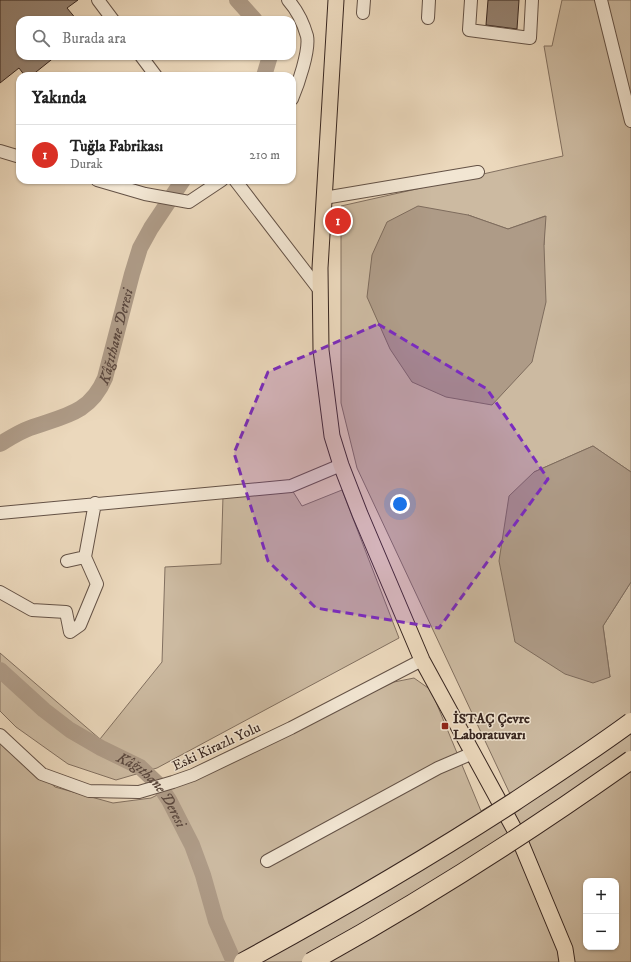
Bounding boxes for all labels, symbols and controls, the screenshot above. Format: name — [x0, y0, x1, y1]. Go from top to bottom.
search box — [16, 16, 296, 60]
icon: search — [30, 27, 52, 49]
text: Burada ara — [62, 29, 126, 48]
text: Yakında — [32, 87, 86, 109]
text: Tuğla Fabrikası — [70, 137, 163, 156]
text: 1 — [43, 147, 47, 163]
text: 210 m — [249, 147, 280, 163]
text: Durak — [70, 156, 103, 172]
pin: 1 — [325, 206, 351, 236]
water label: Kâğıthane Deresi — [94, 286, 138, 388]
your location — [390, 494, 410, 514]
place label: İSTAÇ Çevre Laboratuvarı — [453, 710, 530, 744]
street label: Eski Kirazlı Yolu — [169, 719, 264, 775]
marker: İSTAÇ Çevre Laboratuvarı — [440, 721, 450, 731]
water label: Kâğıthane Deresi — [113, 748, 191, 832]
map controls — [583, 878, 619, 950]
button: + — [583, 878, 619, 914]
button: − — [583, 914, 619, 950]

